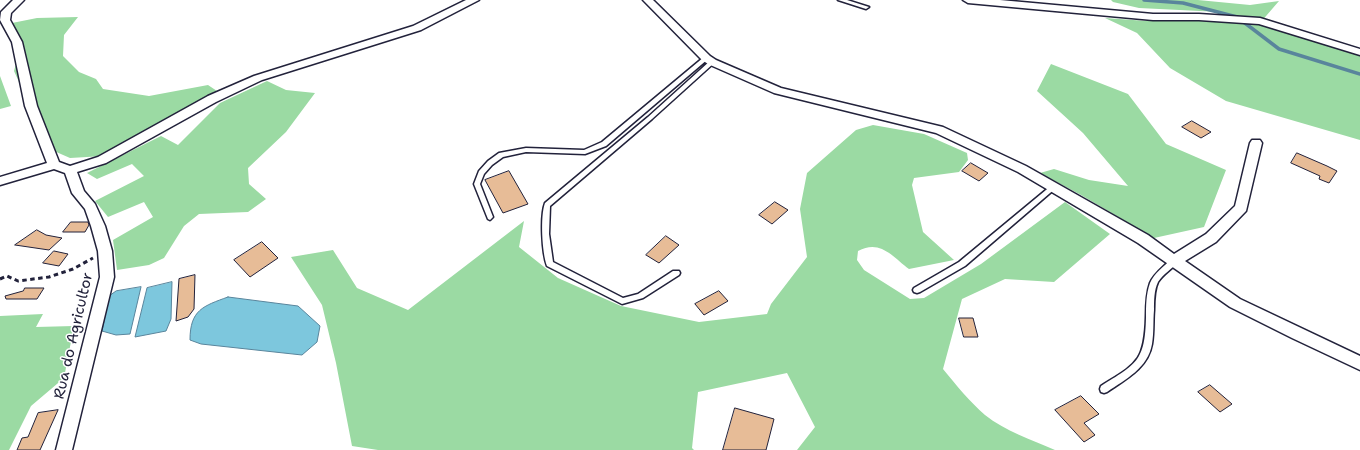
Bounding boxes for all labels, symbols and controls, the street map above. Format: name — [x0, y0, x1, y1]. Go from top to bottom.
street label: Rua do Agricultor — [51, 271, 97, 401]

